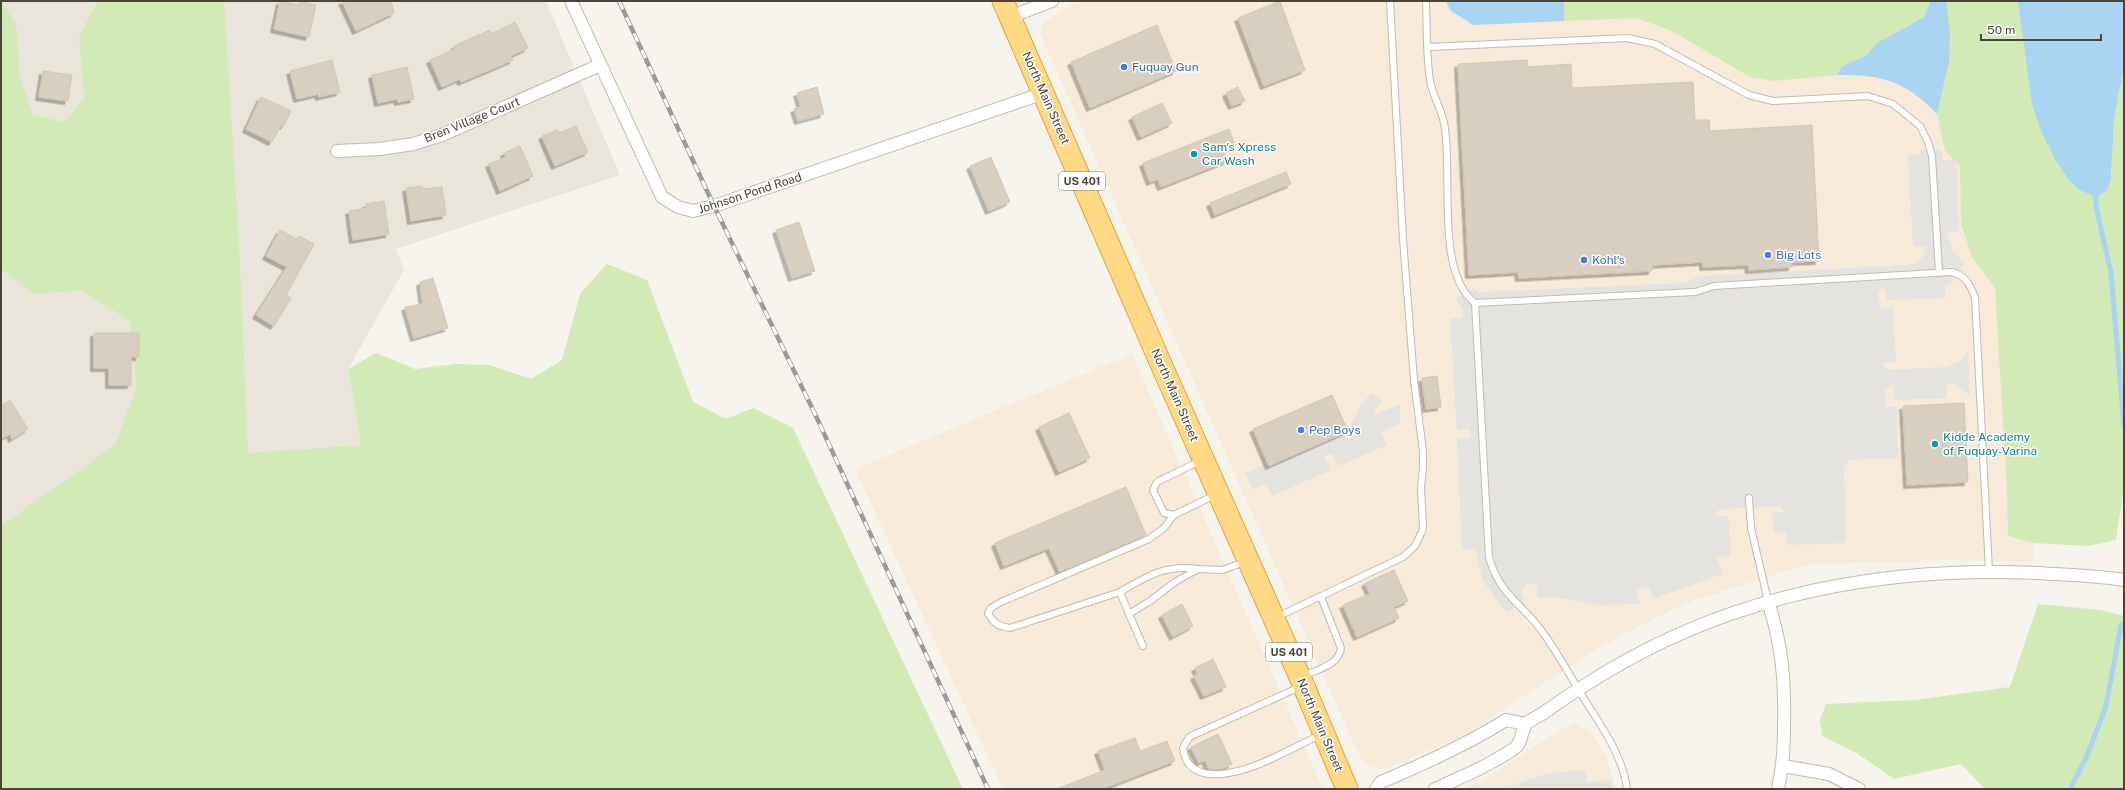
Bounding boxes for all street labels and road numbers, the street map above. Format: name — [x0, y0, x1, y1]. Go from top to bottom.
street label: North Main Street — [1019, 50, 1073, 147]
street label: Bren Village Court — [422, 94, 522, 146]
street label: Johnson Pond Road — [697, 170, 803, 216]
road number: US 401 — [1059, 172, 1105, 190]
street label: North Main Street — [1148, 347, 1202, 444]
road number: US 401 — [1266, 643, 1312, 661]
street label: North Main Street — [1294, 676, 1346, 774]

